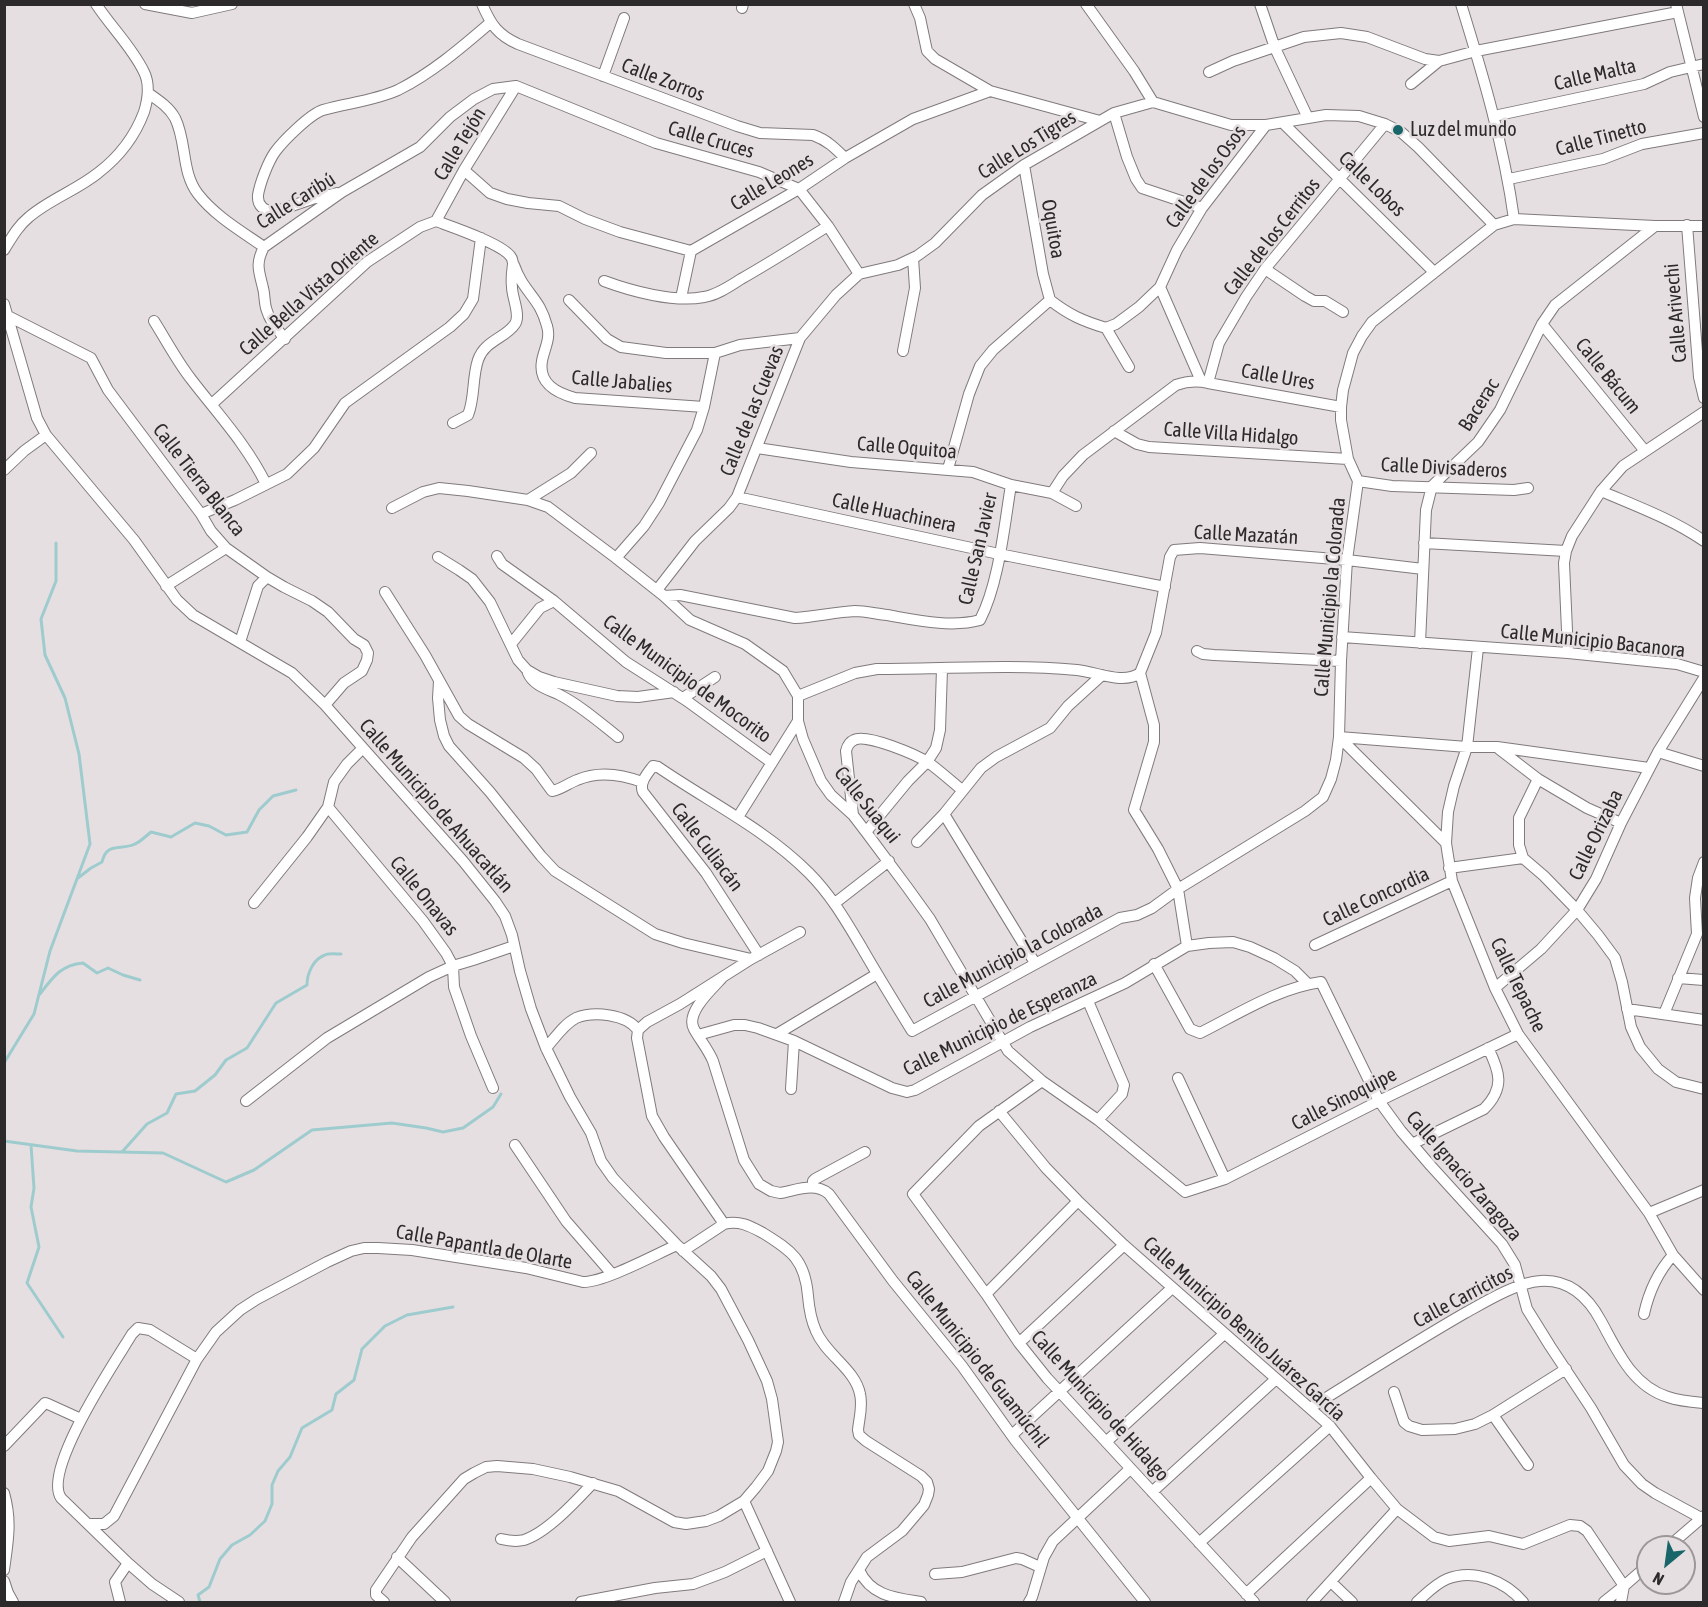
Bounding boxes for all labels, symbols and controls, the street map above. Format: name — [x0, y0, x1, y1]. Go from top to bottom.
street label: Calle Zorros — [618, 53, 708, 107]
street label: Calle Malta — [1552, 54, 1638, 96]
street label: Calle Tejón — [429, 103, 491, 185]
street label: Calle Los Tigres — [974, 105, 1080, 185]
street label: Calle Tinetto — [1553, 114, 1649, 162]
street label: Calle Cruces — [665, 116, 757, 164]
place label: Luz del mundo — [1410, 118, 1517, 142]
street label: Calle de los Osos — [1161, 121, 1251, 233]
marker: Luz del mundo — [1391, 123, 1405, 137]
street label: Calle Lobos — [1334, 146, 1410, 222]
street label: Calle Leones — [726, 148, 818, 216]
street label: Calle Caribú — [252, 167, 340, 235]
street label: Calle de los Cerritos — [1219, 173, 1325, 301]
street label: Oquitoa — [1036, 198, 1070, 260]
street label: Calle Bella Vista Oriente — [234, 227, 384, 361]
street label: Calle Arivechi — [1660, 262, 1692, 364]
street label: Calle Bácum — [1570, 333, 1646, 419]
street label: Calle de las Cuevas — [715, 342, 789, 480]
street label: Calle Ures — [1239, 359, 1317, 395]
street label: Calle Jabalies — [571, 366, 673, 398]
street label: Bacerac — [1454, 374, 1504, 436]
street label: Calle Villa Hidalgo — [1163, 417, 1299, 451]
street label: Calle Tierra Blanca — [148, 419, 250, 541]
street label: Calle Oquitoa — [856, 432, 958, 464]
street label: Calle Divisaderos — [1380, 453, 1508, 483]
street label: Calle Huachinera — [830, 488, 958, 538]
street label: Calle San Javier — [953, 491, 1003, 607]
street label: Calle Municipio la Colorada — [1309, 496, 1351, 698]
street label: Calle Mazatán — [1193, 520, 1299, 550]
street label: Calle Municipio de Mocorito — [598, 610, 776, 748]
street label: Calle Municipio Bacanora — [1500, 619, 1686, 663]
street label: Calle Municipio de Ahuacatlán — [354, 714, 518, 898]
street label: Calle Suaqui — [829, 762, 905, 848]
street label: Calle Orizaba — [1564, 786, 1628, 884]
street label: Calle Culiacán — [666, 798, 748, 896]
street label: Calle Onavas — [385, 851, 463, 941]
street label: Calle Concordia — [1319, 862, 1433, 932]
street label: Calle Municipio la Colorada — [919, 898, 1107, 1014]
street label: Calle Tepache — [1485, 934, 1551, 1036]
street label: Calle Municipio de Esperanza — [899, 967, 1101, 1081]
street label: Calle Sinoquipe — [1287, 1062, 1401, 1136]
street label: Calle Ignacio Zaragoza — [1401, 1106, 1527, 1246]
street label: Calle Papantla de Olarte — [394, 1220, 574, 1274]
street label: Calle Municipio Benito Juárez García — [1138, 1232, 1350, 1426]
street label: Calle Carricitos — [1409, 1261, 1517, 1333]
street label: Calle Municipio de Guamúchil — [900, 1266, 1054, 1452]
street label: Calle Municipio de Hidalgo — [1026, 1326, 1174, 1486]
north arrow — [1636, 1535, 1696, 1595]
text: N — [1650, 1569, 1667, 1589]

